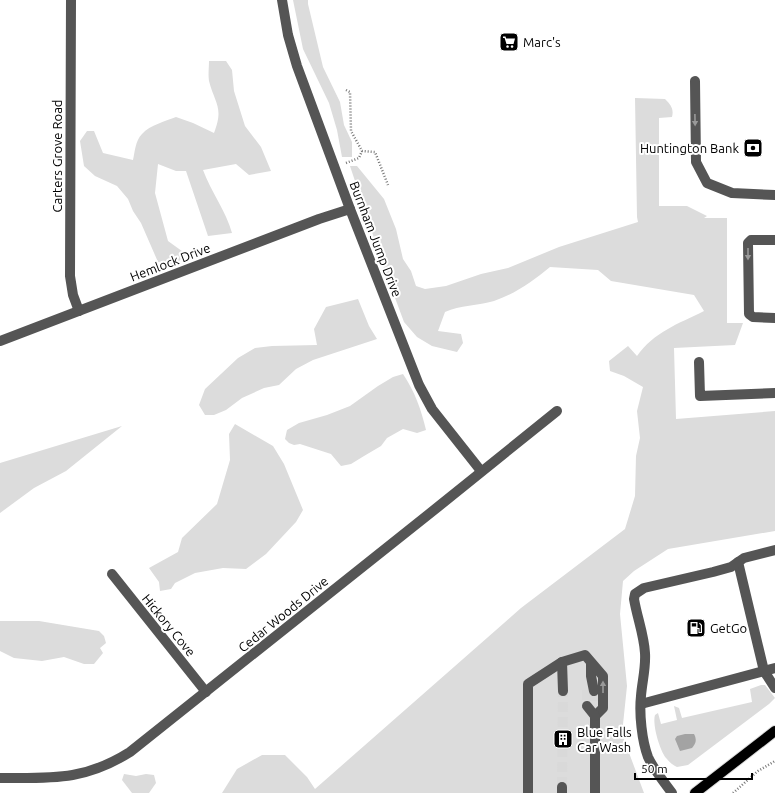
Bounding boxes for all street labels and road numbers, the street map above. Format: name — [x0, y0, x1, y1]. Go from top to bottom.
street label: Carters Grove Road — [50, 100, 64, 212]
street label: Burnham Jump Drive — [347, 179, 405, 299]
street label: Hemlock Drive — [128, 240, 212, 284]
street label: Cedar Woods Drive — [235, 574, 331, 654]
street label: Hickory Cove — [140, 591, 198, 659]

